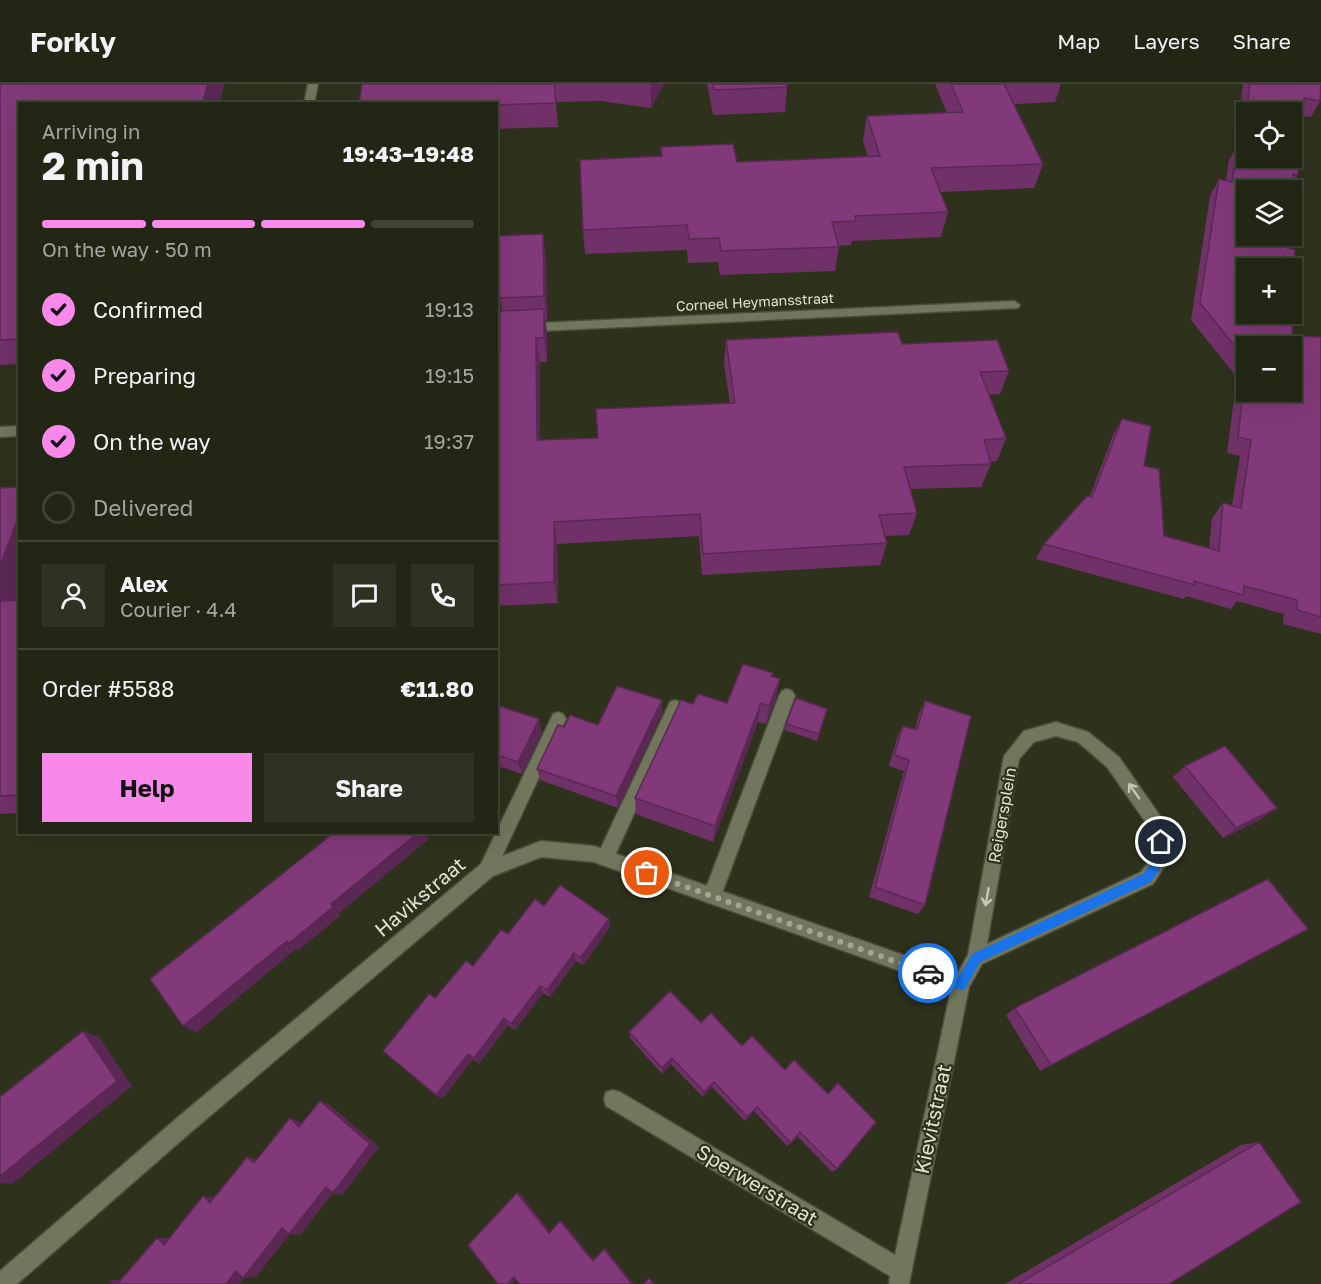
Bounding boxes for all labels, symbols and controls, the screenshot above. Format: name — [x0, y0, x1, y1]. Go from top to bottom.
text: Forkly — [30, 25, 116, 58]
text: Map — [1057, 28, 1100, 54]
text: Layers — [1133, 28, 1200, 54]
text: Share — [1233, 28, 1291, 54]
map controls — [1236, 102, 1302, 402]
button: locate — [1236, 102, 1302, 168]
text: Arriving in — [42, 119, 140, 143]
text: 19:43–19:48 — [343, 140, 474, 167]
text: 2 min — [42, 142, 144, 189]
button: layers — [1236, 180, 1302, 246]
text: On the way · 50 m — [42, 237, 212, 261]
button: + — [1236, 258, 1302, 324]
street label: Corneel Heymansstraat — [675, 289, 835, 314]
icon: check — [42, 293, 75, 326]
text: Confirmed — [93, 296, 203, 323]
text: 19:13 — [425, 297, 474, 321]
button: − — [1236, 336, 1302, 402]
icon: check — [42, 359, 75, 392]
text: Preparing — [93, 362, 196, 389]
text: 19:15 — [425, 363, 474, 387]
icon: check — [42, 425, 75, 458]
text: On the way — [93, 428, 211, 455]
text: 19:37 — [424, 429, 474, 453]
text: Delivered — [93, 494, 193, 521]
button: person — [42, 564, 105, 627]
button: chat — [333, 564, 396, 627]
button: phone — [411, 564, 474, 627]
text: Alex — [120, 570, 168, 597]
text: Courier · 4.4 — [120, 597, 237, 621]
text: Order #5588 — [42, 675, 174, 702]
text: €11.80 — [400, 675, 474, 702]
button: Help — [42, 753, 252, 822]
button: Share — [264, 753, 474, 822]
street label: Reigersplein — [984, 766, 1020, 864]
one-way arrow — [1128, 784, 1140, 800]
pin — [1135, 816, 1186, 867]
icon: home — [1144, 825, 1177, 858]
pin — [621, 847, 672, 898]
street label: Havikstraat — [369, 852, 469, 941]
icon: bag — [630, 856, 663, 889]
one-way arrow — [981, 887, 992, 906]
courier — [898, 943, 958, 1003]
icon: car — [912, 957, 945, 990]
street label: Kievitstraat — [909, 1062, 955, 1176]
street label: Sperwerstraat — [693, 1139, 822, 1230]

